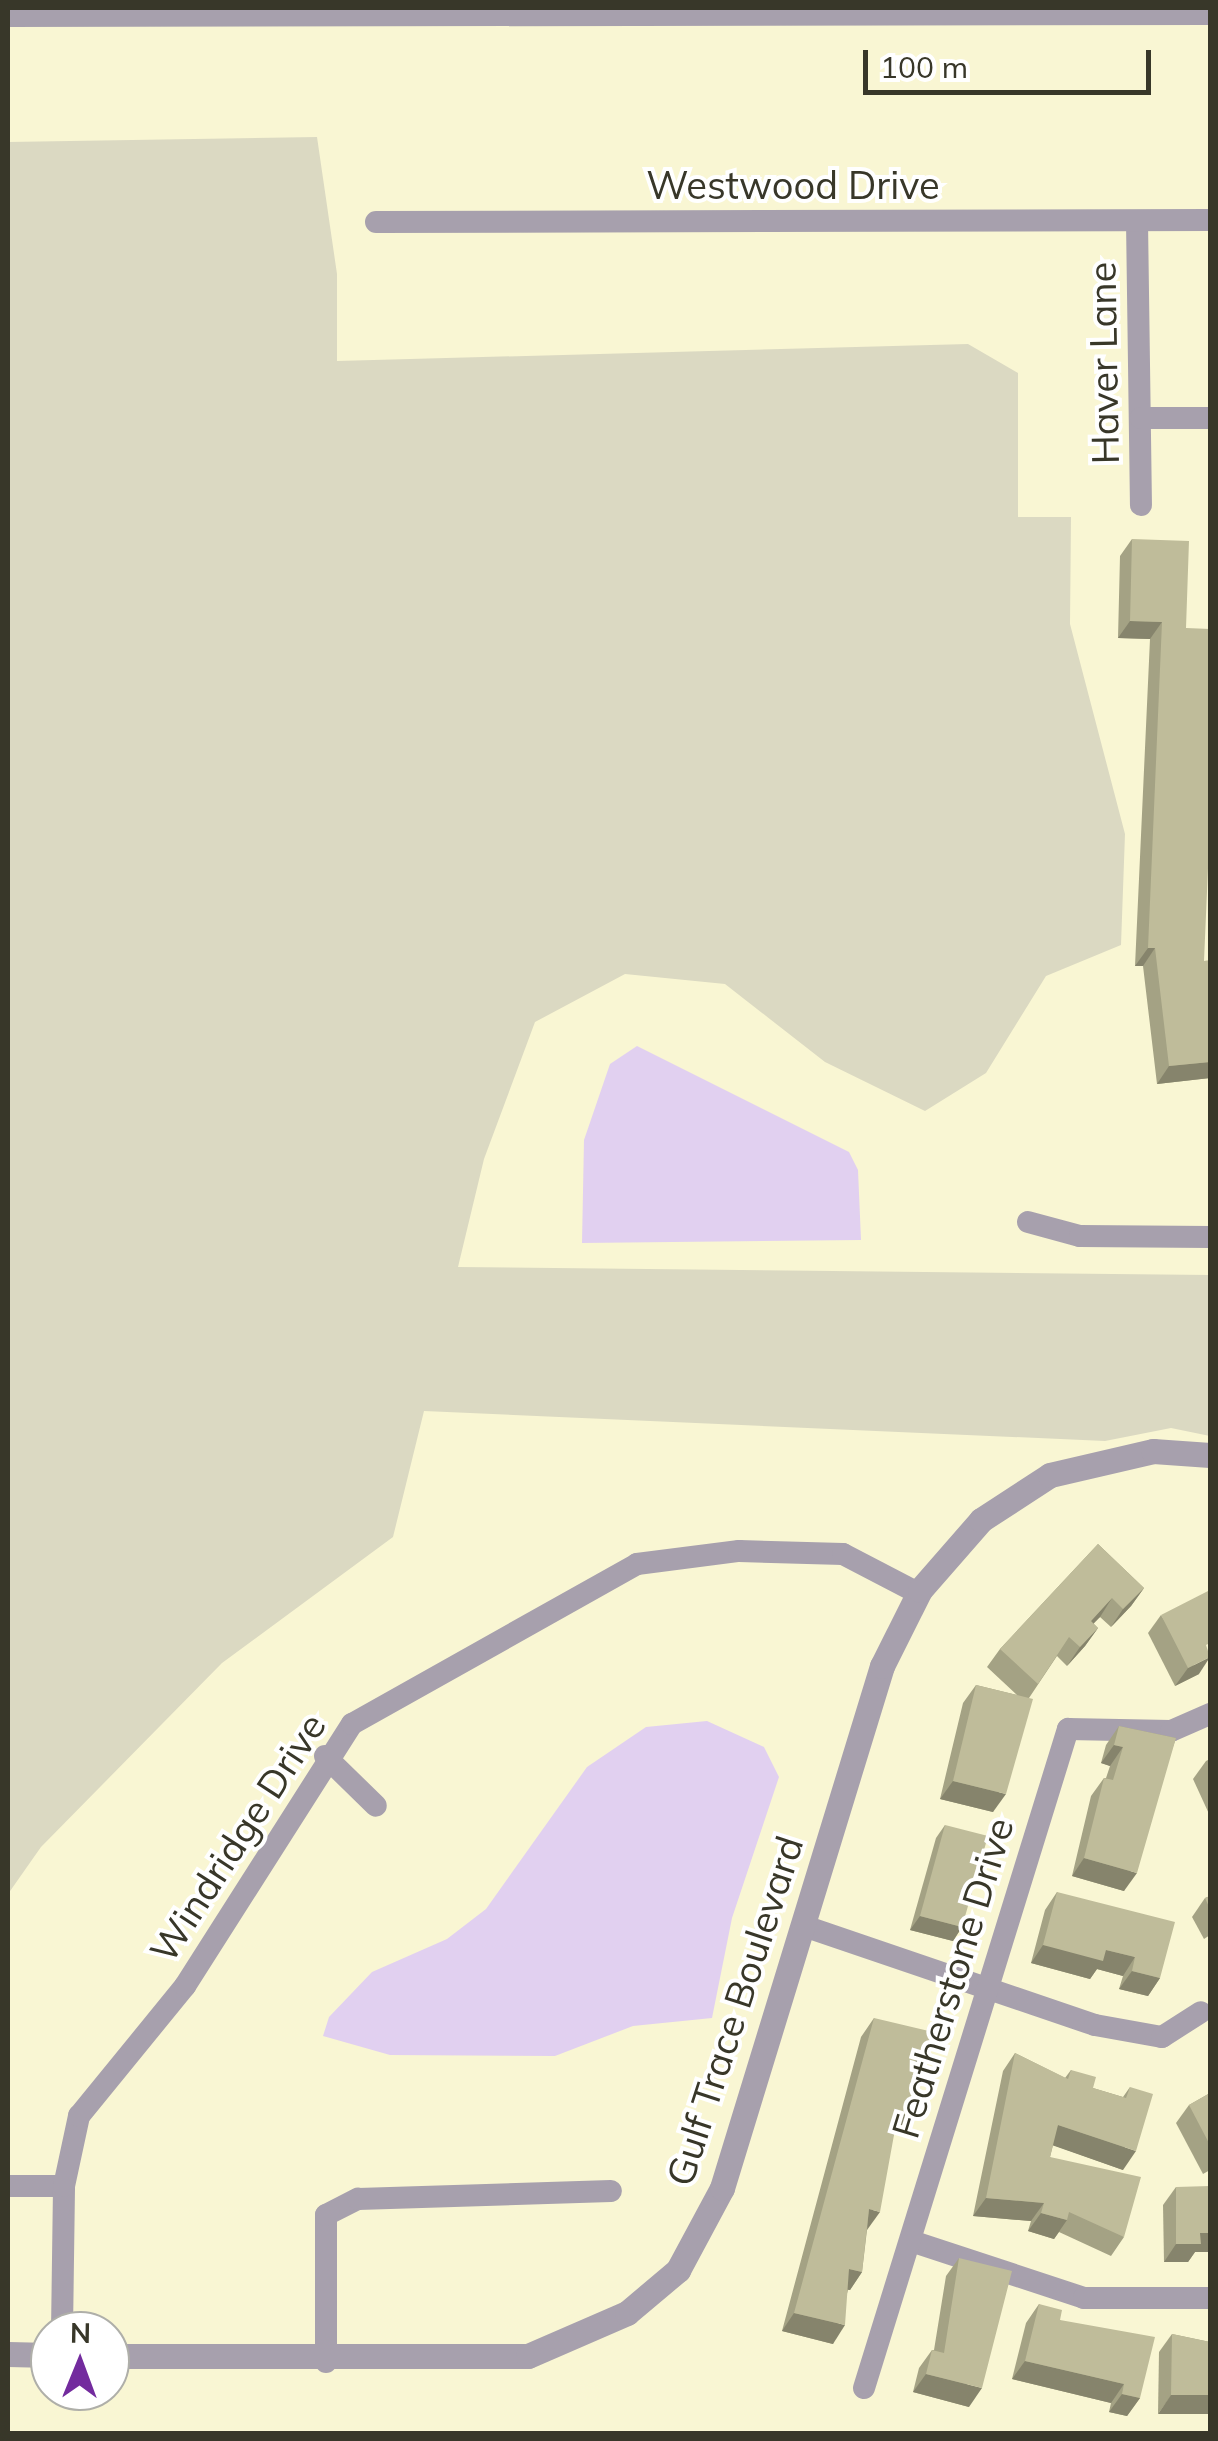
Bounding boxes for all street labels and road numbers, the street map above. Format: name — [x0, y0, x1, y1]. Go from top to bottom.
street label: Westwood Drive — [646, 163, 940, 209]
street label: Haver Lane — [1079, 261, 1129, 465]
street label: Windridge Drive — [141, 1705, 335, 1971]
street label: Featherstone Drive — [883, 1813, 1023, 2143]
street label: Gulf Trace Boulevard — [657, 1830, 813, 2192]

